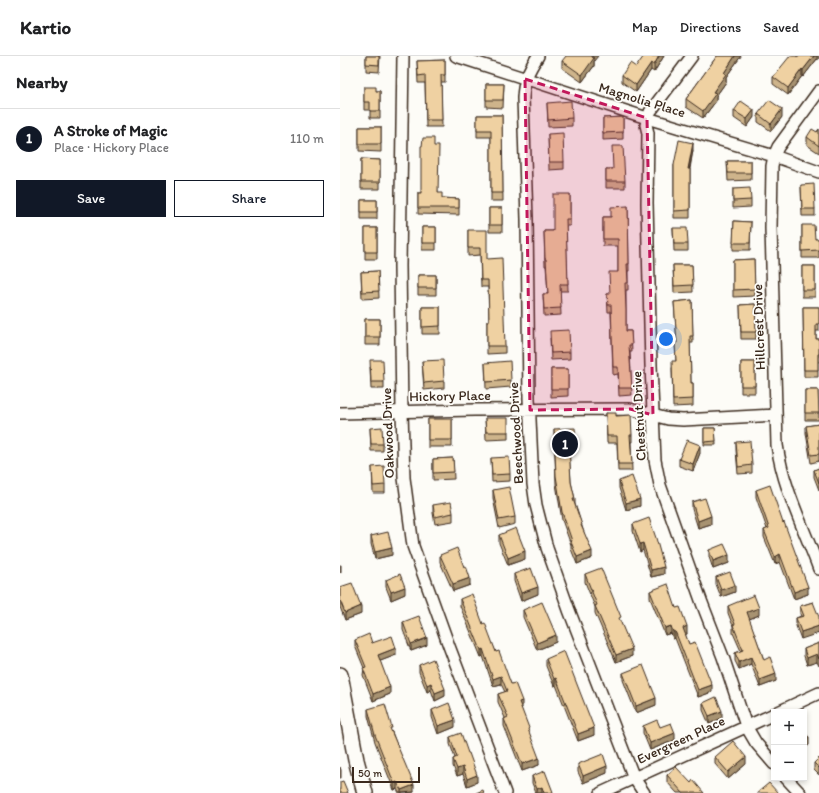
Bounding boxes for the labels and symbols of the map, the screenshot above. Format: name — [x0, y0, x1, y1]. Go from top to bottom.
street label: Magnolia Place — [596, 79, 688, 121]
street label: Hillcrest Drive — [749, 283, 769, 370]
your location — [656, 329, 676, 349]
street label: Chestnut Drive — [628, 370, 650, 461]
street label: Beechwood Drive — [505, 381, 527, 484]
street label: Oakwood Drive — [378, 387, 398, 479]
street label: Hickory Place — [409, 387, 491, 405]
pin: 1 — [552, 429, 578, 459]
street label: Evergreen Place — [634, 712, 728, 768]
scale bar — [352, 765, 420, 784]

